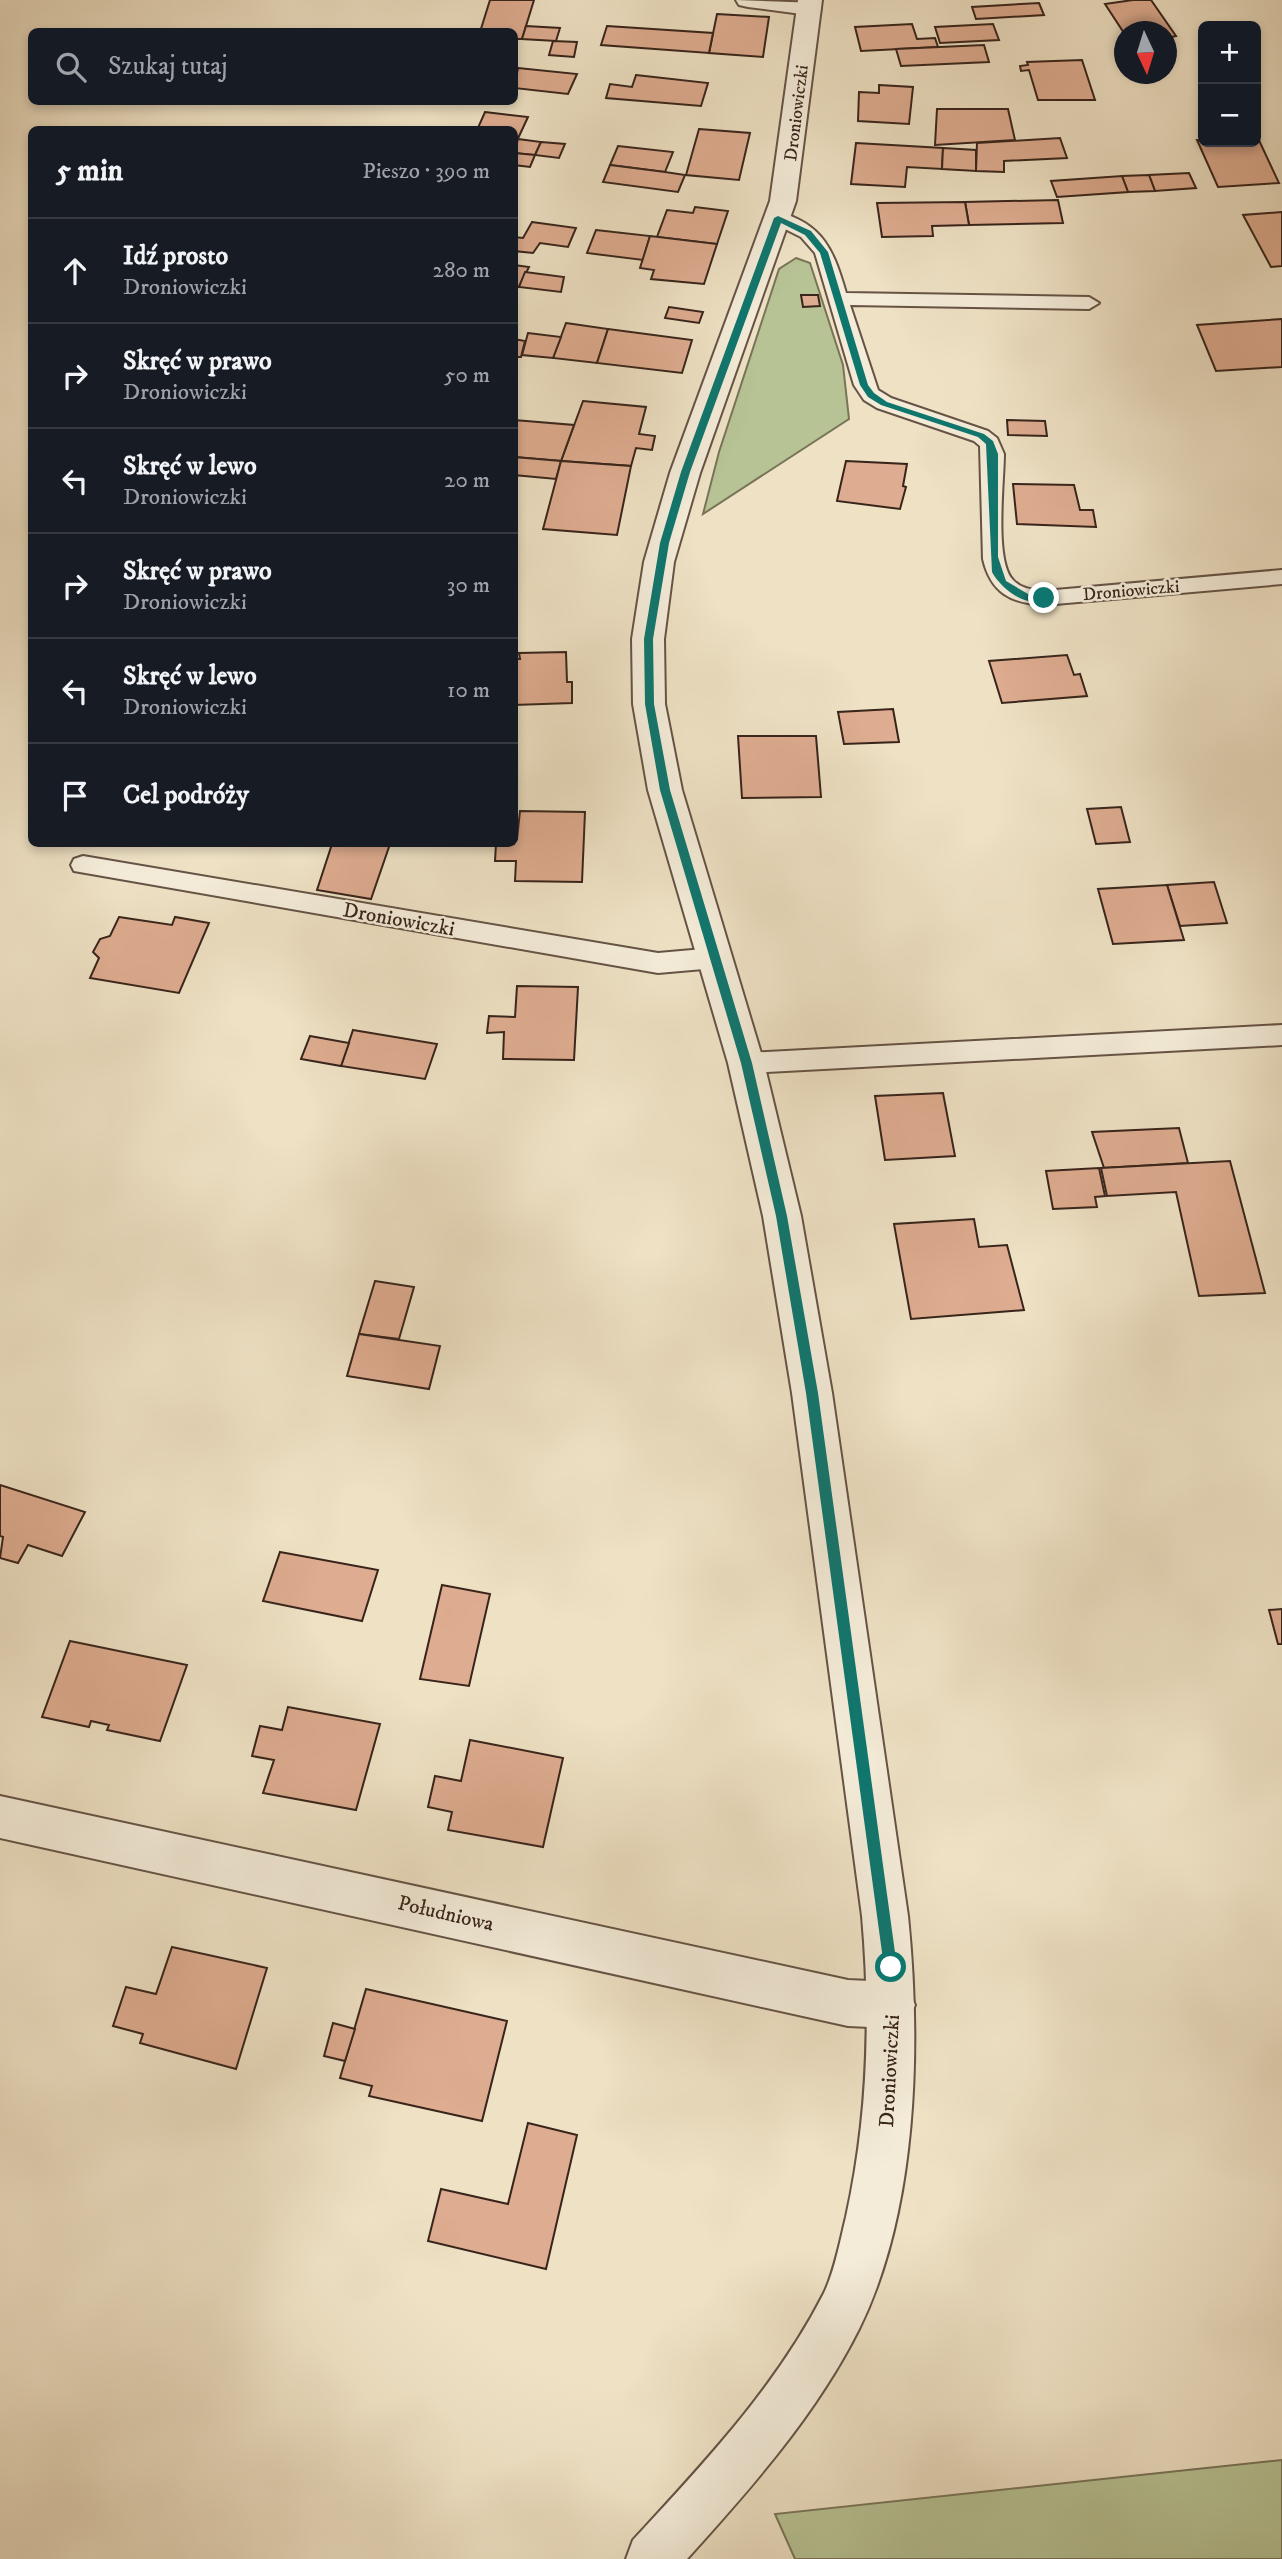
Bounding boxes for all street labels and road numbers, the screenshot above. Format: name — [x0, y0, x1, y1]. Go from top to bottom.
street label: Droniowiczki — [780, 64, 814, 163]
street label: Droniowiczki — [1082, 576, 1180, 606]
street label: Droniowiczki — [341, 897, 457, 943]
street label: Południowa — [395, 1890, 496, 1938]
street label: Droniowiczki — [874, 2014, 906, 2128]

